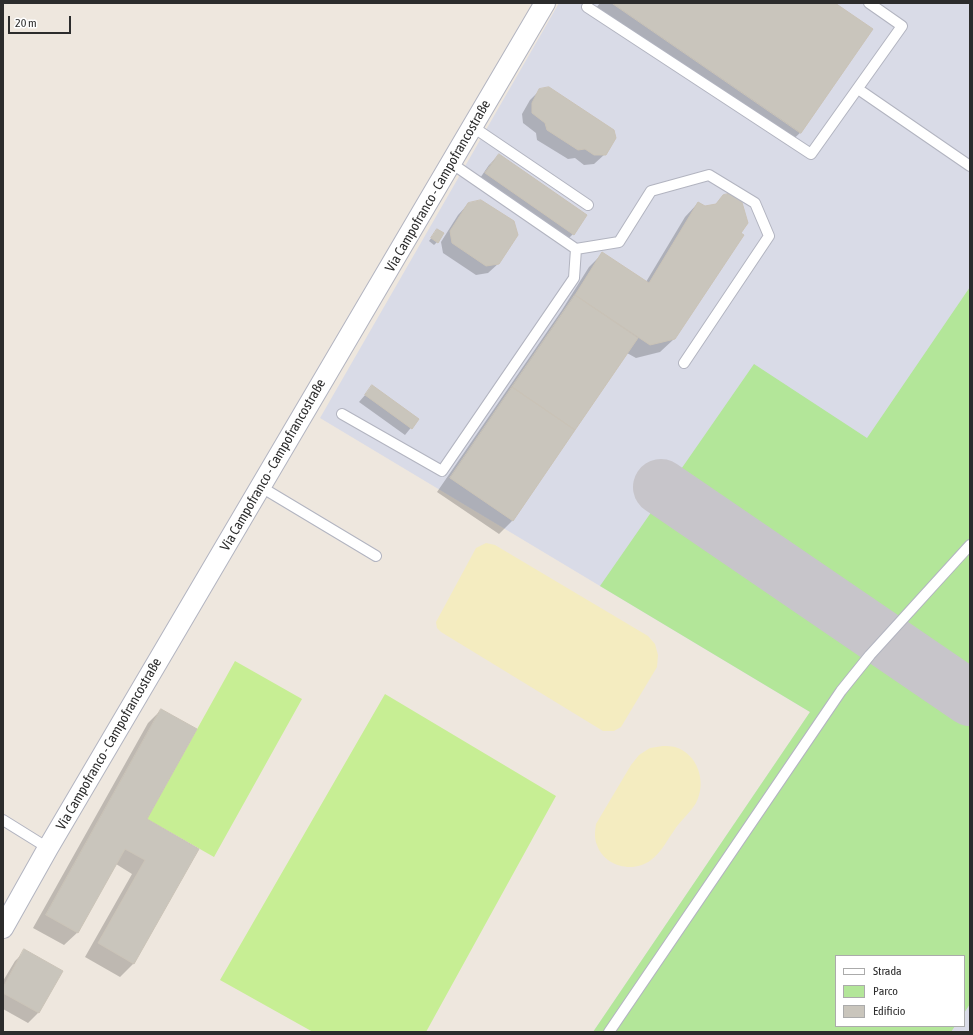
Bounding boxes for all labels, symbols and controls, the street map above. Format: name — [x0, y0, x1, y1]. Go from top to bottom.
scale bar — [10, 8, 73, 34]
text: 20 m — [15, 16, 37, 30]
street label: Via Campofranco - Campofrancostraße — [382, 97, 494, 275]
street label: Via Campofranco - Campofrancostraße — [217, 376, 329, 554]
street label: Via Campofranco - Campofrancostraße — [53, 655, 165, 833]
legend — [835, 955, 965, 1027]
text: Strada — [873, 964, 902, 978]
text: Parco — [873, 984, 898, 998]
text: Edificio — [873, 1004, 905, 1018]

